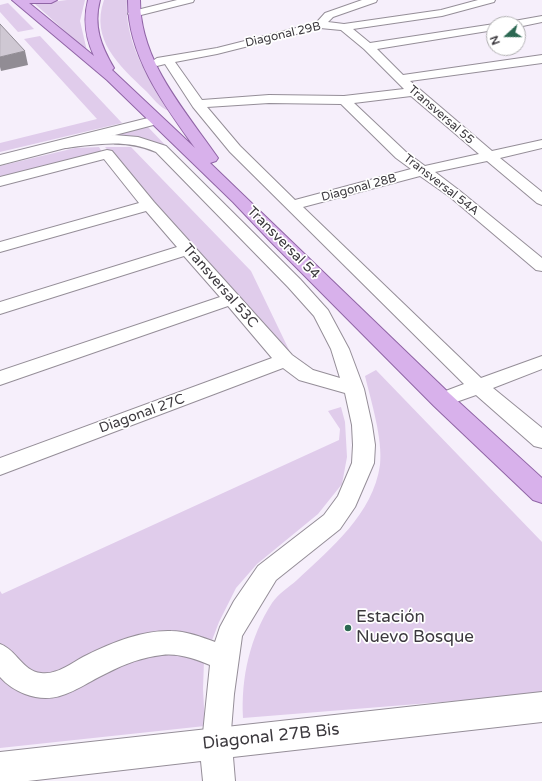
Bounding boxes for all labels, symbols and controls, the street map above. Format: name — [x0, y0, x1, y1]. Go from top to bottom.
north arrow — [486, 16, 526, 56]
street label: Diagonal 29B — [244, 19, 322, 51]
text: N — [488, 34, 503, 47]
street label: Transversal 55 — [405, 83, 477, 147]
street label: Transversal 54A — [401, 151, 481, 219]
street label: Diagonal 28B — [320, 171, 398, 205]
street label: Transversal 54 — [243, 203, 323, 283]
street label: Transversal 53C — [179, 241, 261, 331]
street label: Diagonal 27C — [97, 391, 187, 437]
place label: Estación Nuevo Bosque — [356, 608, 474, 648]
marker: Estación Nuevo Bosque — [343, 623, 353, 633]
street label: Diagonal 27B Bis — [202, 720, 340, 754]

